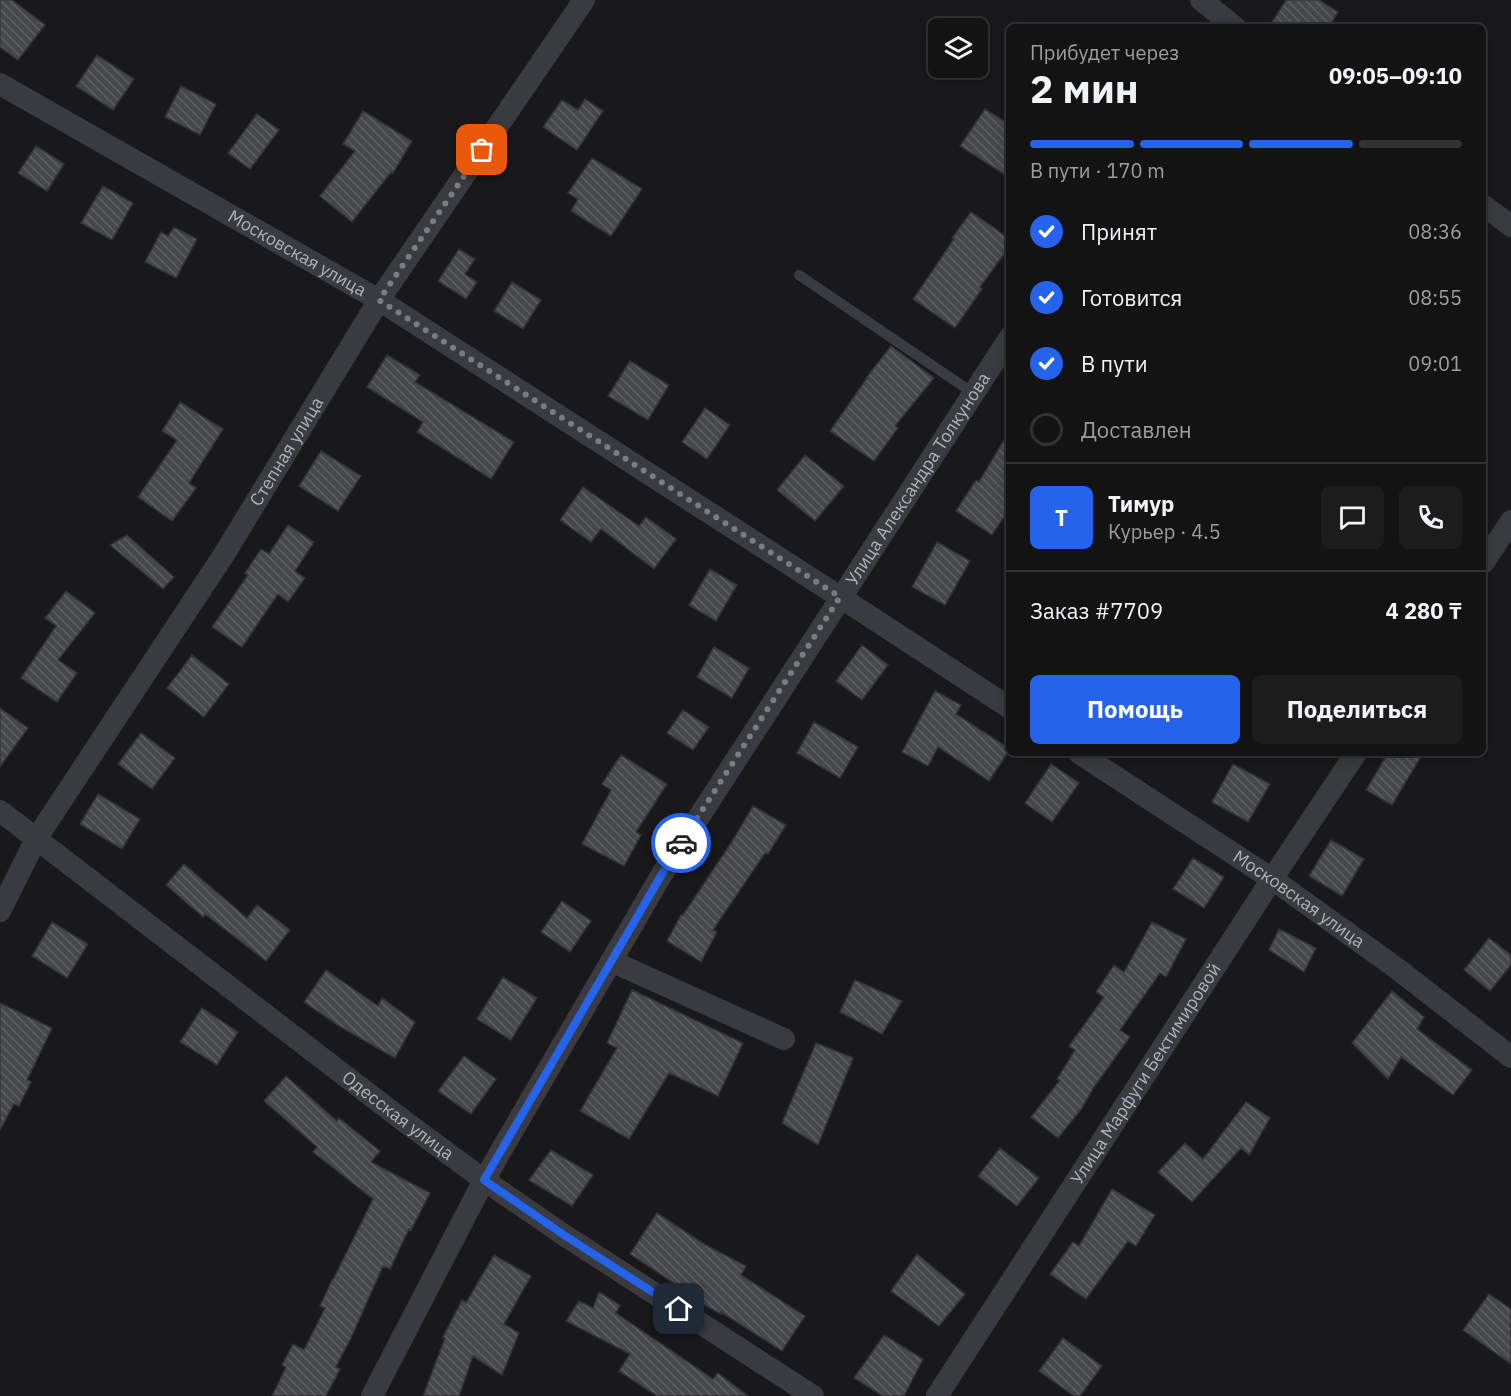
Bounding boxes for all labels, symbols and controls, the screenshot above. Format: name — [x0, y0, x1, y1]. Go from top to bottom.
map controls — [928, 18, 988, 78]
button: layers — [928, 18, 988, 78]
text: Прибудет через — [1030, 39, 1179, 66]
text: 09:05–09:10 — [1329, 61, 1462, 90]
text: 2 мин — [1030, 63, 1139, 114]
pin — [456, 124, 507, 175]
icon: bag — [465, 133, 498, 166]
text: В пути · 170 m — [1030, 157, 1165, 184]
street label: Московская улица — [224, 204, 371, 302]
icon: check — [1030, 215, 1063, 248]
text: Принят — [1081, 217, 1157, 246]
text: 08:36 — [1408, 218, 1462, 245]
icon: check — [1030, 281, 1063, 314]
text: Готовится — [1081, 283, 1182, 312]
text: 08:55 — [1408, 284, 1462, 311]
icon: check — [1030, 347, 1063, 380]
text: В пути — [1081, 349, 1148, 378]
text: 09:01 — [1408, 350, 1462, 377]
street label: Улица Александра Толкунова — [840, 368, 995, 590]
street label: Степная улица — [244, 392, 328, 510]
text: Доставлен — [1081, 415, 1192, 444]
button: chat — [1321, 486, 1384, 549]
button: phone — [1399, 486, 1462, 549]
text: Тимур — [1108, 489, 1174, 518]
text: Т — [1055, 503, 1068, 532]
text: Курьер · 4.5 — [1108, 518, 1221, 545]
text: Заказ #7709 — [1030, 596, 1163, 625]
text: 4 280 ₸ — [1386, 596, 1462, 625]
button: Помощь — [1030, 675, 1240, 744]
button: Поделиться — [1252, 675, 1462, 744]
courier — [651, 813, 711, 873]
icon: car — [665, 827, 698, 860]
street label: Московская улица — [1229, 845, 1370, 953]
street label: Улица Марфуги Бектимировой — [1065, 958, 1226, 1189]
street label: Одесская улица — [337, 1066, 459, 1165]
pin — [653, 1283, 704, 1334]
icon: home — [662, 1292, 695, 1325]

